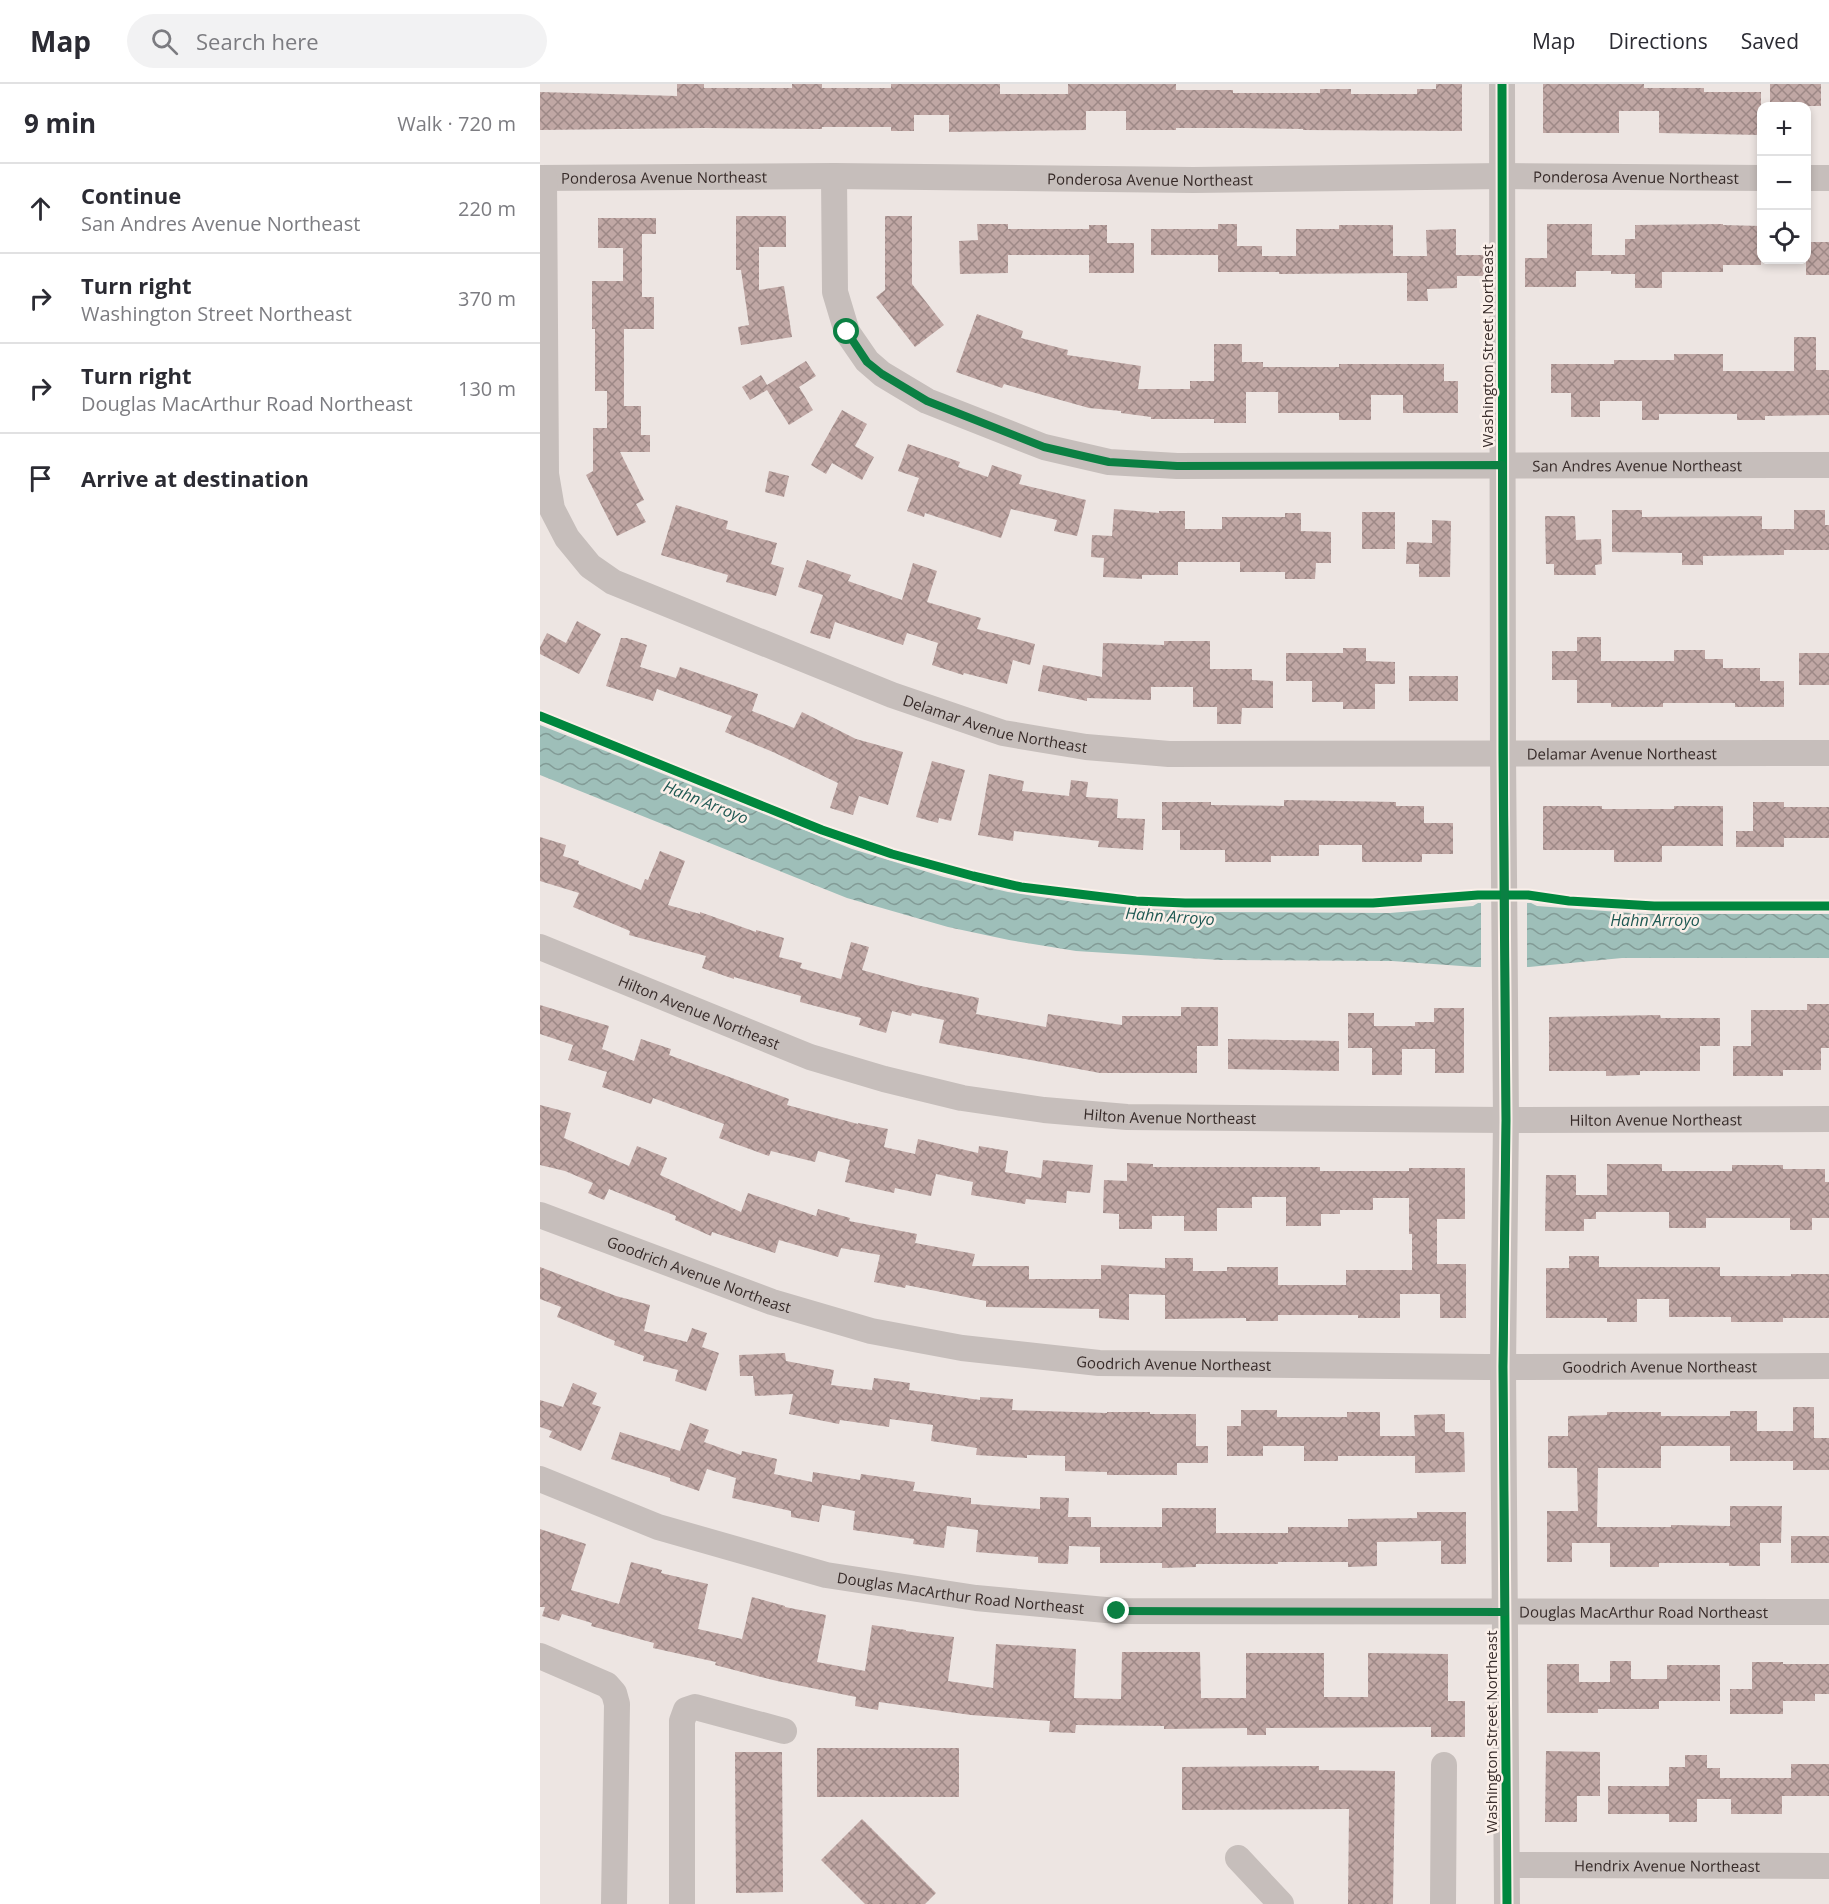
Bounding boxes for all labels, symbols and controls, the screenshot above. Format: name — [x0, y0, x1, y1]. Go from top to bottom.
search box — [127, 14, 547, 68]
text: Map — [30, 22, 91, 60]
icon: search — [148, 25, 181, 58]
text: Search here — [196, 26, 319, 56]
text: Map — [1532, 27, 1575, 55]
text: Directions — [1608, 27, 1708, 55]
text: Saved — [1741, 27, 1799, 55]
map controls — [1757, 102, 1811, 264]
button: + — [1757, 102, 1811, 156]
text: 9 min — [24, 105, 96, 141]
text: Walk · 720 m — [397, 110, 516, 137]
button: − — [1757, 156, 1811, 210]
street label: Ponderosa Avenue Northeast — [561, 166, 767, 188]
street label: Ponderosa Avenue Northeast — [1533, 166, 1739, 188]
street label: Ponderosa Avenue Northeast — [1047, 168, 1253, 190]
text: Continue — [81, 180, 181, 210]
icon: ahead — [24, 192, 57, 225]
text: 220 m — [458, 195, 516, 222]
text: San Andres Avenue Northeast — [81, 210, 360, 237]
button: locate — [1757, 210, 1811, 264]
street label: Washington Street Northeast — [1477, 244, 1497, 448]
text: Turn right — [81, 270, 192, 300]
icon: right — [24, 282, 57, 315]
text: 370 m — [458, 285, 516, 312]
text: Washington Street Northeast — [81, 300, 352, 327]
route start — [833, 318, 859, 344]
text: Turn right — [81, 360, 192, 390]
icon: right — [24, 372, 57, 405]
text: 130 m — [458, 375, 516, 402]
text: Douglas MacArthur Road Northeast — [81, 390, 413, 417]
street label: San Andres Avenue Northeast — [1532, 455, 1742, 475]
icon: arrive — [24, 462, 57, 495]
text: Arrive at destination — [81, 463, 309, 493]
street label: Delamar Avenue Northeast — [901, 690, 1089, 757]
street label: Delamar Avenue Northeast — [1527, 743, 1717, 763]
water label: Hahn Arroyo — [660, 775, 752, 829]
water label: Hahn Arroyo — [1125, 902, 1215, 930]
water label: Hahn Arroyo — [1610, 909, 1700, 931]
street label: Hilton Avenue Northeast — [616, 970, 783, 1054]
street label: Hilton Avenue Northeast — [1083, 1103, 1256, 1128]
street label: Hilton Avenue Northeast — [1569, 1109, 1742, 1130]
street label: Goodrich Avenue Northeast — [604, 1231, 794, 1317]
street label: Goodrich Avenue Northeast — [1075, 1351, 1271, 1375]
street label: Goodrich Avenue Northeast — [1562, 1356, 1757, 1377]
street label: Douglas MacArthur Road Northeast — [836, 1567, 1085, 1618]
route end — [1103, 1597, 1129, 1623]
street label: Douglas MacArthur Road Northeast — [1519, 1602, 1768, 1622]
street label: Washington Street Northeast — [1481, 1630, 1501, 1834]
street label: Hendrix Avenue Northeast — [1574, 1855, 1760, 1876]

